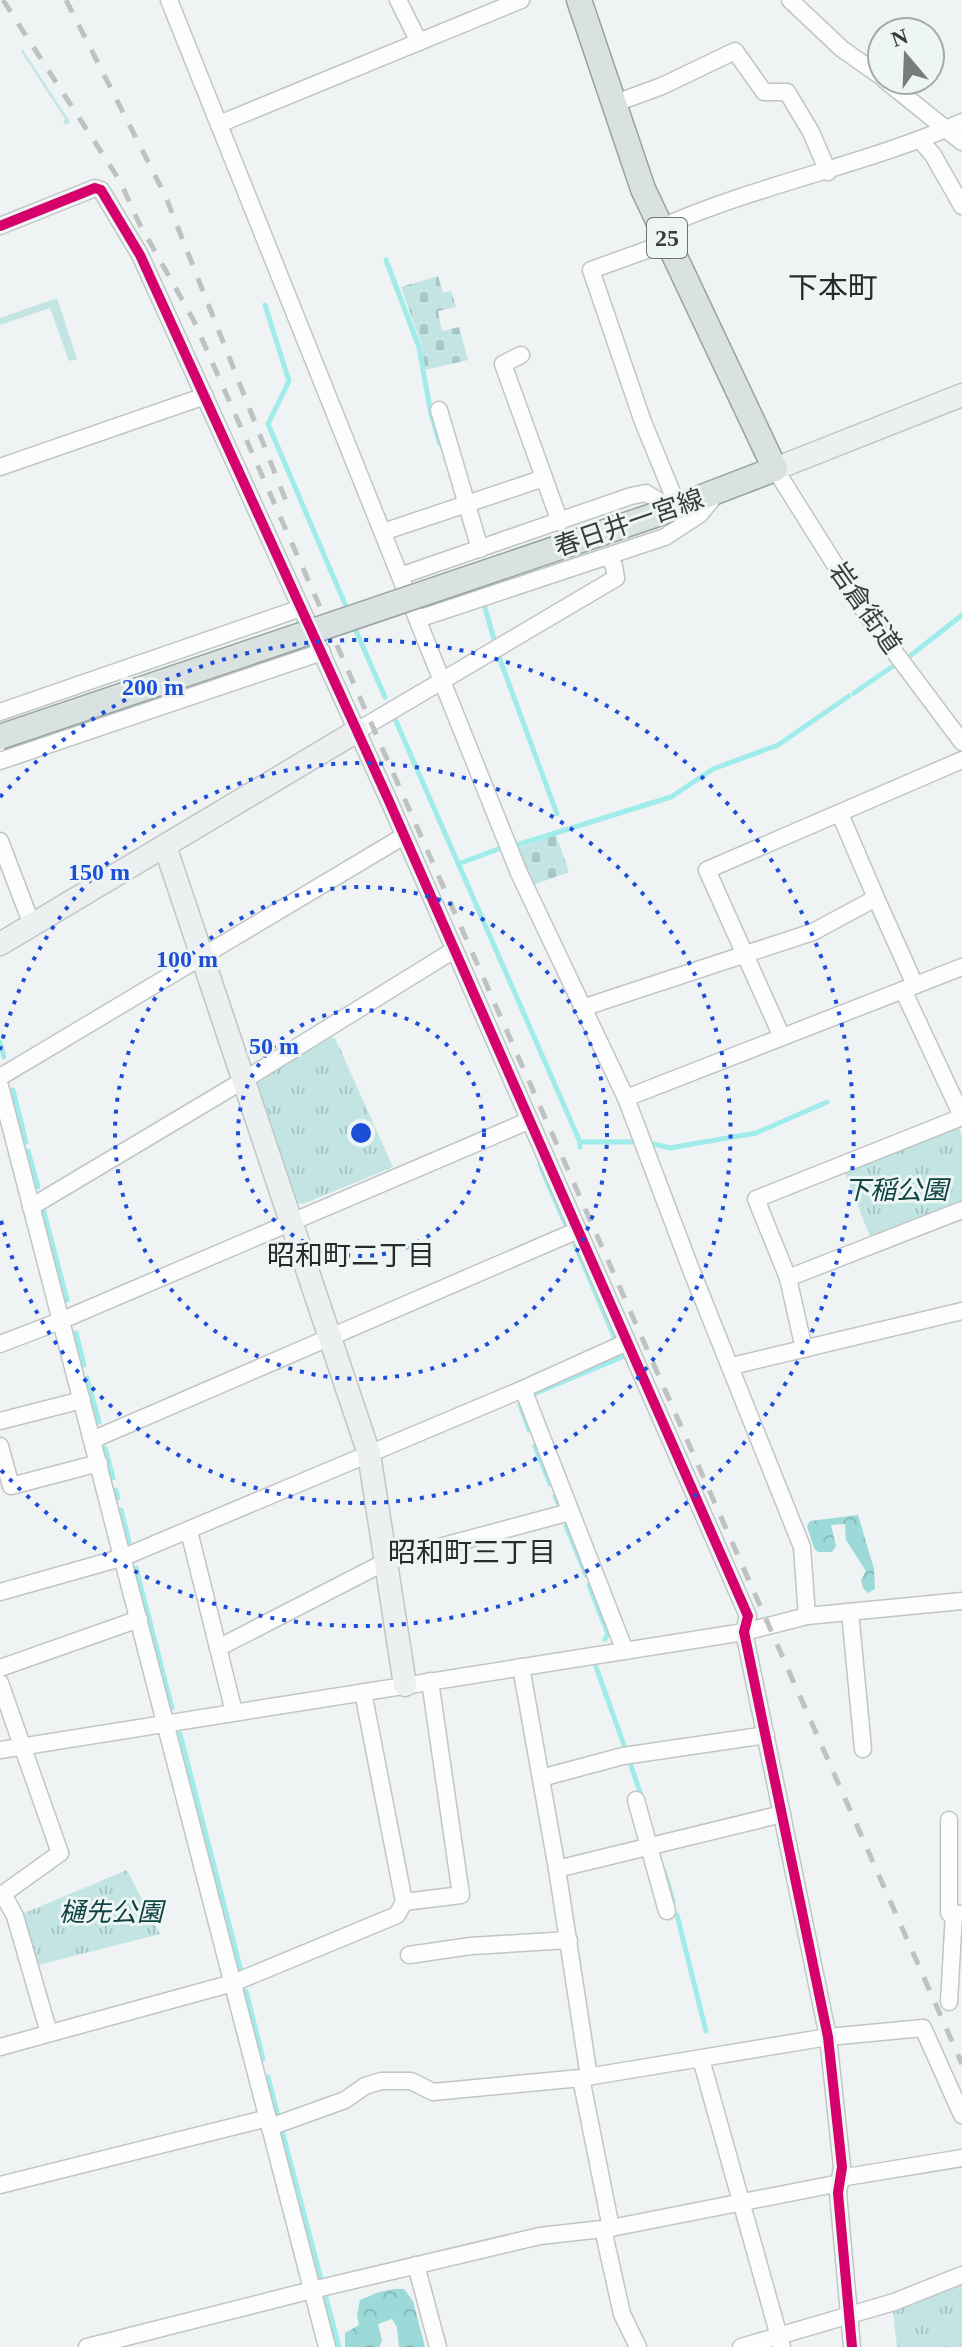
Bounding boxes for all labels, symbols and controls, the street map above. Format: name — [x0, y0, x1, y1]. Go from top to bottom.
north arrow — [866, 16, 946, 96]
text: N — [888, 23, 911, 52]
road number: 25 — [647, 218, 687, 258]
district label: 下本町 — [788, 271, 878, 304]
street label: 春日井一宮線 — [551, 484, 707, 562]
street label: 岩倉街道 — [823, 557, 907, 659]
text: 200 m — [122, 674, 184, 700]
text: 150 m — [68, 859, 130, 885]
text: 100 m — [156, 946, 218, 972]
text: 50 m — [249, 1033, 299, 1059]
centre of rings — [347, 1119, 375, 1147]
park label: 下稲公園 — [844, 1176, 952, 1205]
district label: 昭和町二丁目 — [267, 1240, 435, 1271]
district label: 昭和町三丁目 — [388, 1537, 556, 1568]
park label: 樋先公園 — [59, 1898, 167, 1927]

